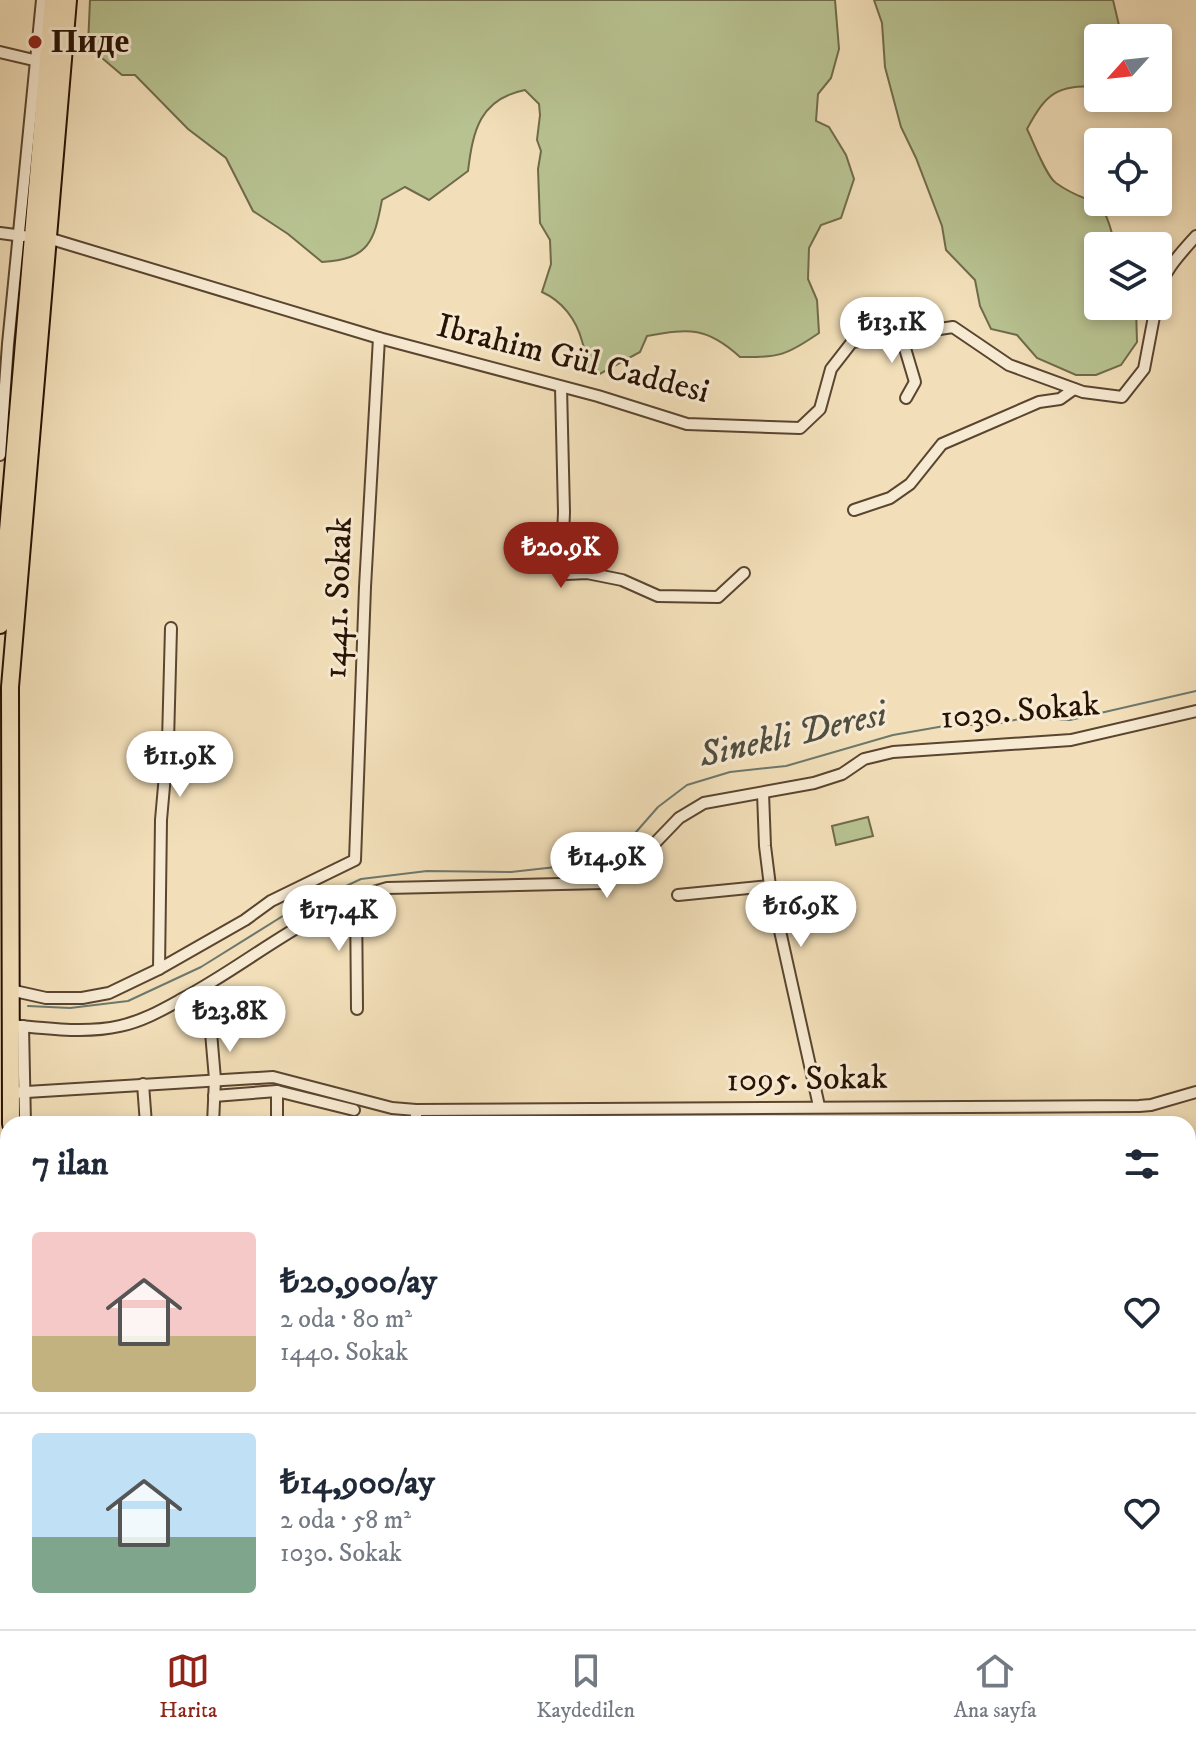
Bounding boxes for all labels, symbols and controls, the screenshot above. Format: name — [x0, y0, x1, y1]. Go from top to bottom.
place label: Пиде — [51, 21, 129, 63]
north arrow — [1084, 24, 1172, 112]
map controls — [1084, 24, 1172, 320]
marker: Пиде — [26, 33, 44, 51]
button: locate — [1084, 128, 1172, 216]
button: layers — [1084, 232, 1172, 320]
pin: ₺13.1K — [827, 297, 957, 365]
street label: Ibrahim Gül Caddesi — [432, 305, 714, 413]
text: ₺13.1K — [858, 306, 926, 339]
street label: 1441. Sokak — [314, 516, 362, 680]
pin: ₺20.9K — [496, 522, 626, 590]
text: ₺20.9K — [521, 531, 601, 564]
street label: 1030. Sokak — [939, 683, 1101, 739]
water label: Sinekli Deresi — [694, 691, 893, 779]
pin: ₺11.9K — [115, 731, 245, 799]
text: ₺11.9K — [144, 740, 216, 773]
pin: ₺14.9K — [542, 832, 672, 900]
text: ₺14.9K — [568, 841, 646, 874]
pin: ₺16.9K — [736, 881, 866, 949]
pin: ₺17.4K — [274, 885, 404, 953]
text: ₺16.9K — [763, 890, 839, 923]
text: ₺17.4K — [300, 894, 378, 927]
pin: ₺23.8K — [165, 986, 295, 1054]
text: ₺23.8K — [193, 995, 267, 1028]
street label: 1095. Sokak — [726, 1057, 888, 1101]
icon: filters — [1120, 1142, 1164, 1186]
text: 7 ilan — [32, 1143, 108, 1185]
text: ₺20,900/ay — [280, 1261, 437, 1303]
icon: home — [96, 1264, 192, 1360]
icon: heart — [1120, 1290, 1164, 1334]
text: 2 oda · 80 m² — [280, 1303, 412, 1336]
text: 1440. Sokak — [280, 1336, 408, 1369]
text: ₺14,900/ay — [280, 1462, 435, 1504]
icon: home — [96, 1465, 192, 1561]
icon: heart — [1120, 1491, 1164, 1535]
text: 2 oda · 58 m² — [280, 1504, 411, 1537]
text: 1030. Sokak — [280, 1537, 402, 1570]
tab: Harita — [159, 1649, 217, 1724]
tab: Kaydedilen — [536, 1649, 635, 1724]
tab: Ana sayfa — [954, 1649, 1037, 1724]

